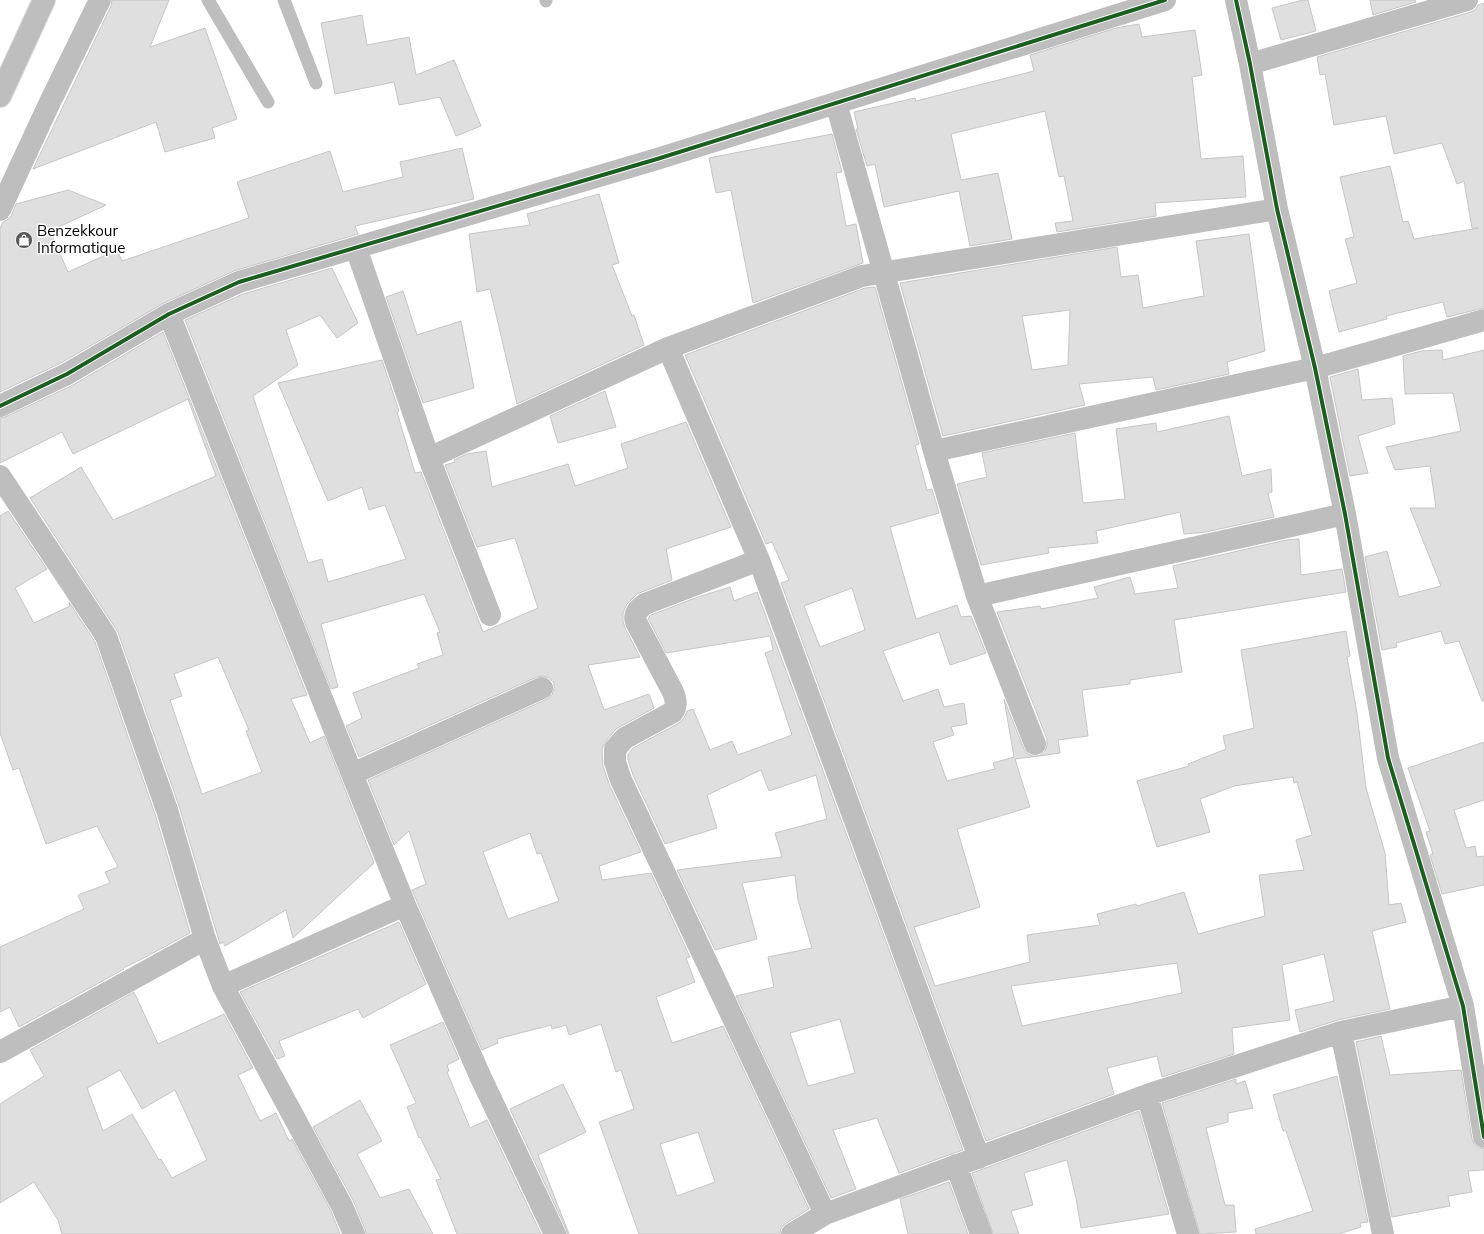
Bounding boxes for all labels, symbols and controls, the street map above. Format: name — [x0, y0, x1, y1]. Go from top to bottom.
place label: Benzekkour Informatique — [37, 221, 125, 257]
shop icon: Benzekkour Informatique — [14, 230, 34, 250]

